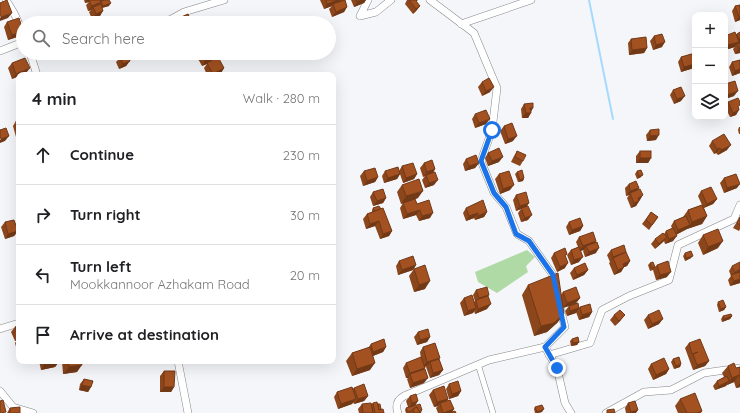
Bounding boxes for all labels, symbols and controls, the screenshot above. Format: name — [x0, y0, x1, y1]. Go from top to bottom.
map controls — [692, 12, 728, 120]
button: + — [692, 12, 728, 48]
search box — [16, 16, 336, 60]
icon: search — [30, 27, 52, 49]
text: Search here — [62, 29, 145, 48]
button: − — [692, 48, 728, 84]
button: layers — [692, 84, 728, 120]
text: 4 min — [32, 88, 77, 109]
text: Walk · 280 m — [243, 90, 320, 106]
route start — [483, 121, 501, 139]
icon: ahead — [32, 144, 54, 166]
text: Continue — [70, 145, 134, 164]
text: 230 m — [283, 147, 320, 163]
icon: right — [32, 204, 54, 226]
text: Turn right — [70, 205, 141, 224]
text: 30 m — [290, 207, 320, 223]
text: Turn left — [70, 257, 132, 276]
icon: left — [32, 264, 54, 286]
text: 20 m — [290, 267, 320, 283]
text: Mookkannoor Azhakam Road — [70, 276, 250, 292]
icon: arrive — [32, 324, 54, 346]
text: Arrive at destination — [70, 325, 219, 344]
route end — [548, 359, 566, 377]

